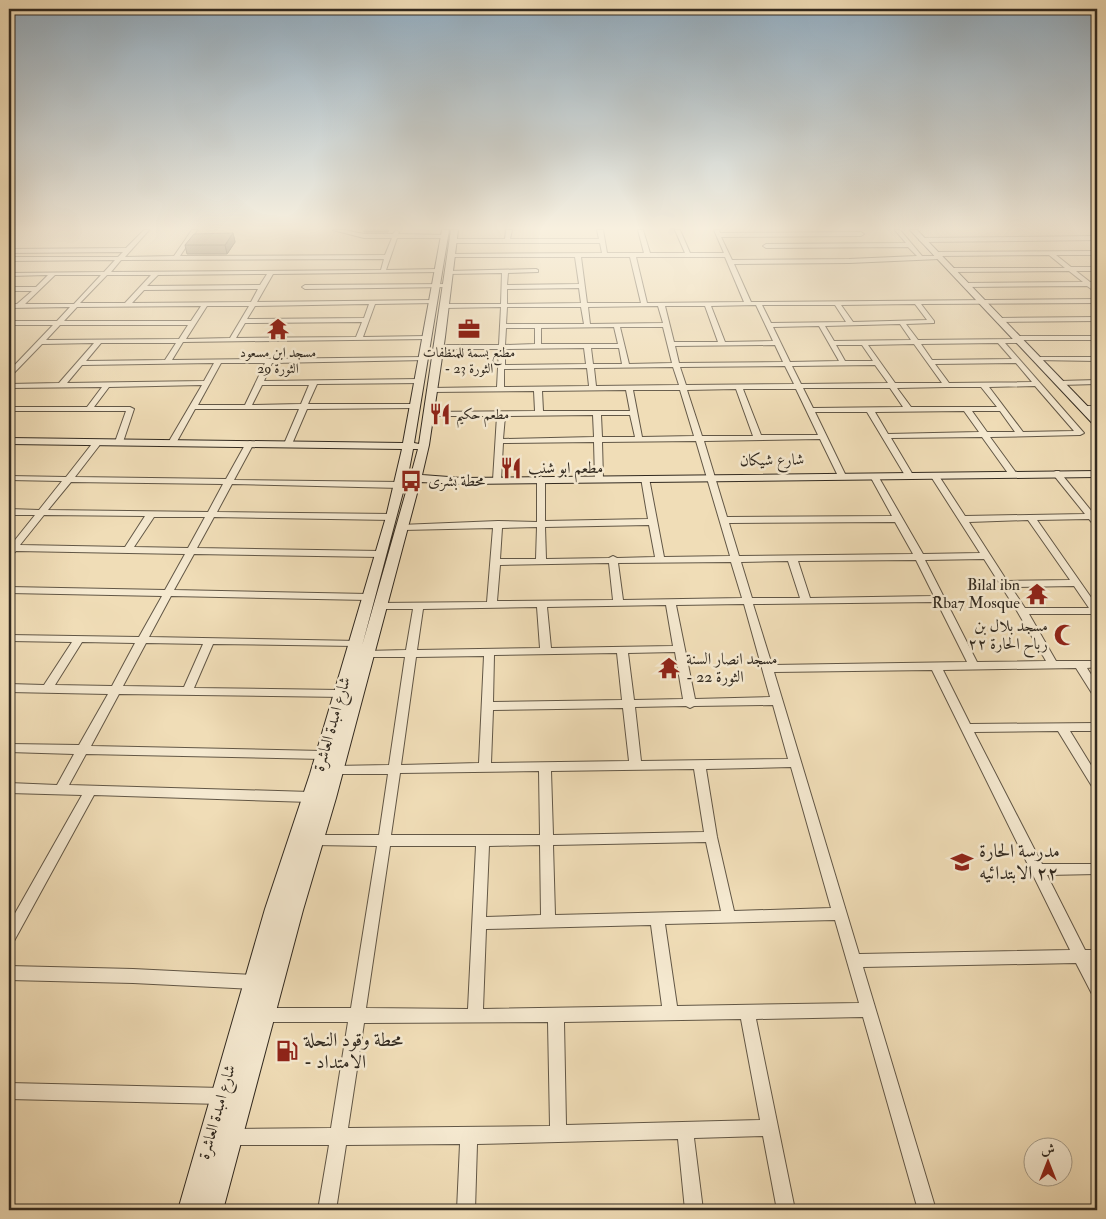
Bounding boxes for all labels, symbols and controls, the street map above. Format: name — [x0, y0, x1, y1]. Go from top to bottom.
temple icon: مسجد ابن مسعود الثورة 29 — [265, 316, 291, 342]
office icon: مطنع بسمة للمنظفات - الثورة 23 — [456, 316, 482, 342]
place label: مسجد ابن مسعود الثورة 29 — [240, 344, 316, 377]
place label: مطنع بسمة للمنظفات - الثورة 23 — [423, 344, 515, 377]
restaurant icon: مطعم حكيم — [427, 401, 453, 427]
place label: مطعم حكيم — [456, 406, 509, 428]
street label: شارع شيكان — [739, 449, 805, 474]
restaurant icon: مطعم ابو شنب — [498, 455, 524, 481]
place label: مطعم ابو شنب — [528, 458, 603, 483]
bus stop icon: محطة بشرى — [398, 468, 424, 494]
place label: محطة بشرى — [428, 471, 485, 491]
place label: Bilal ibn Rba7 Mosque — [932, 575, 1020, 613]
temple icon: Bilal ibn Rba7 Mosque — [1024, 581, 1050, 607]
place label: مسجد بلال بن رباح الحارة ٢٢ — [968, 616, 1048, 658]
mosque icon: مسجد بلال بن رباح الحارة ٢٢ — [1052, 622, 1078, 648]
place label: مسجد انصار السنة - الثورة 22 — [686, 649, 778, 687]
temple icon: مسجد انصار السنة - الثورة 22 — [656, 655, 682, 681]
street label: شارع امبدة العاشرة — [309, 674, 358, 774]
place label: مدرسة الحارة ٢٢ الابتدائيه — [979, 839, 1060, 885]
school or university icon: مدرسة الحارة ٢٢ الابتدائيه — [949, 849, 975, 875]
place label: محطة وقود النحلة - الامتداد — [303, 1028, 403, 1074]
fuel station icon: محطة وقود النحلة - الامتداد — [274, 1038, 300, 1064]
street label: شارع امبدة العاشرة — [194, 1062, 243, 1162]
north arrow — [1024, 1136, 1074, 1186]
text: ش — [1041, 1141, 1055, 1158]

